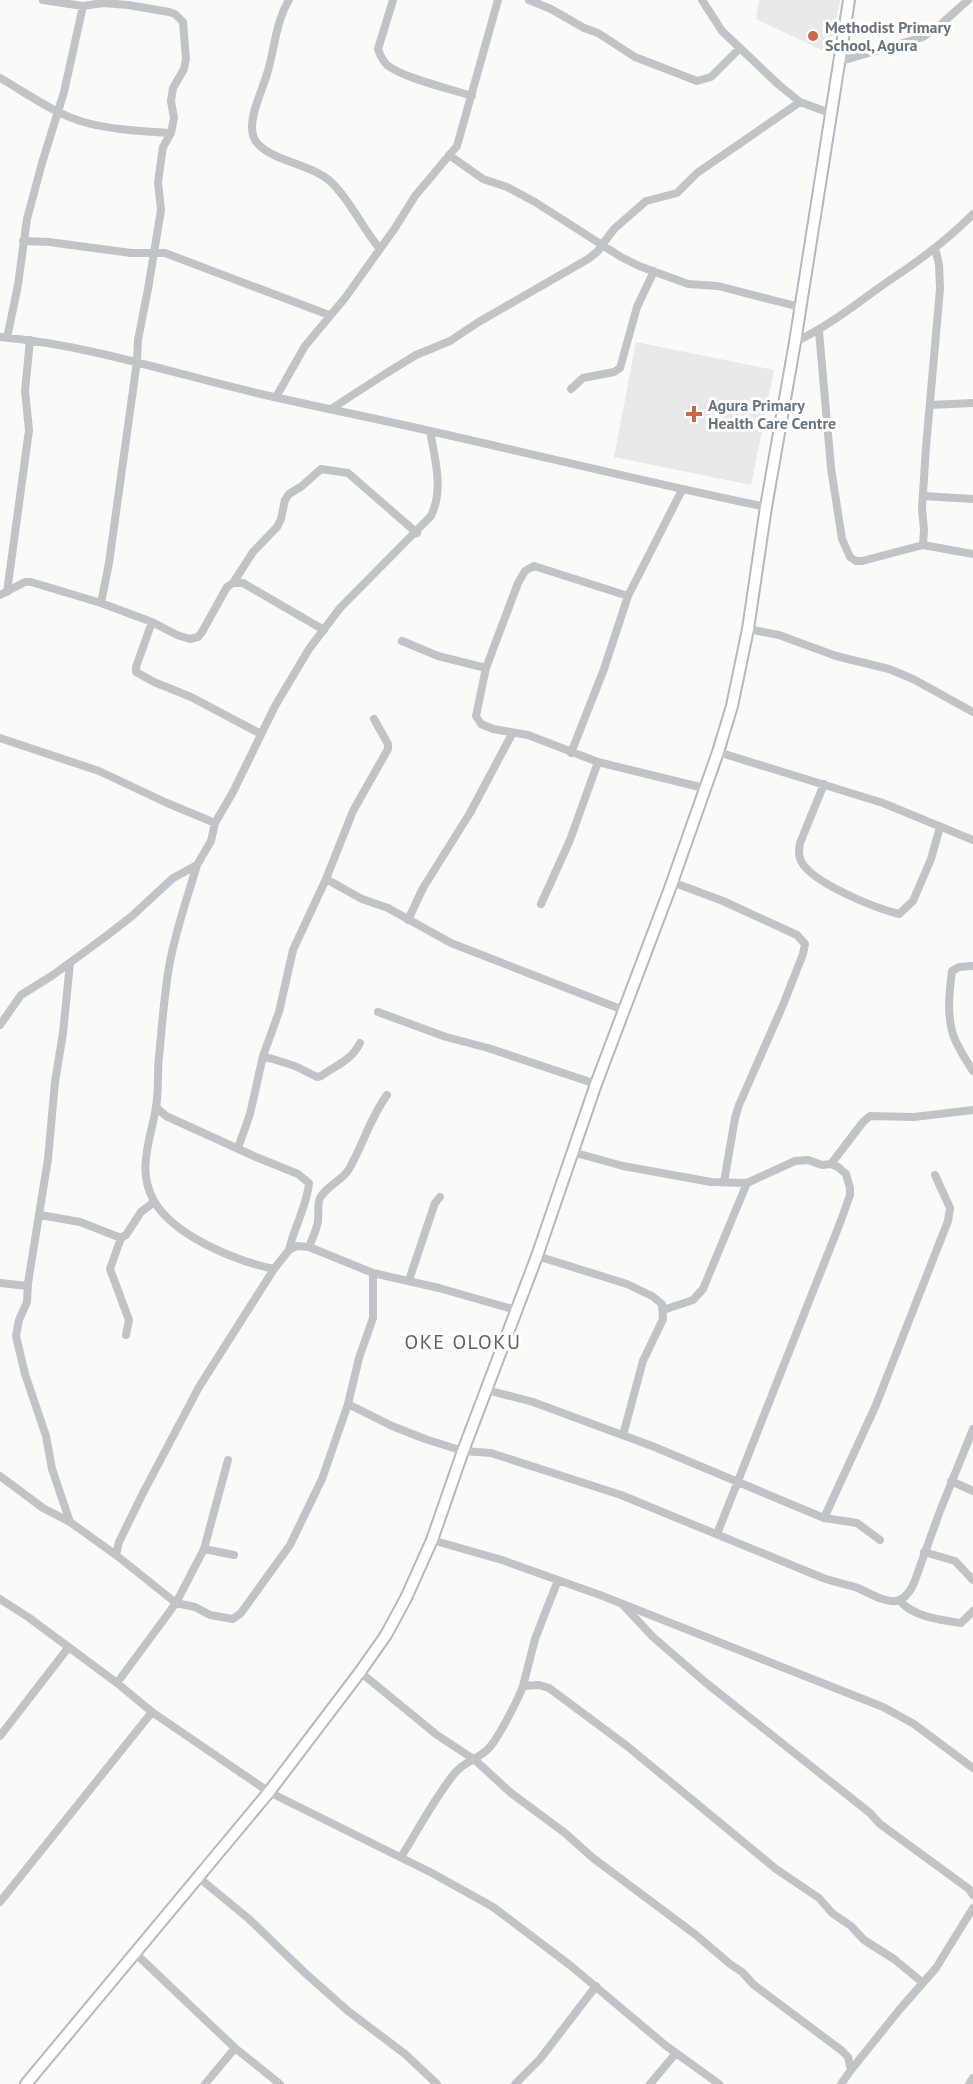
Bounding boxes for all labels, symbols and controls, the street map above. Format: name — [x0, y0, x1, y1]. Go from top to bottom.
place label: Methodist Primary School, Agura — [825, 17, 951, 55]
marker: Methodist Primary School, Agura — [806, 29, 820, 43]
place label: Agura Primary Health Care Centre — [708, 395, 836, 433]
marker: Agura Primary Health Care Centre — [685, 405, 703, 423]
district label: OKE OLOKU — [404, 1329, 522, 1355]

